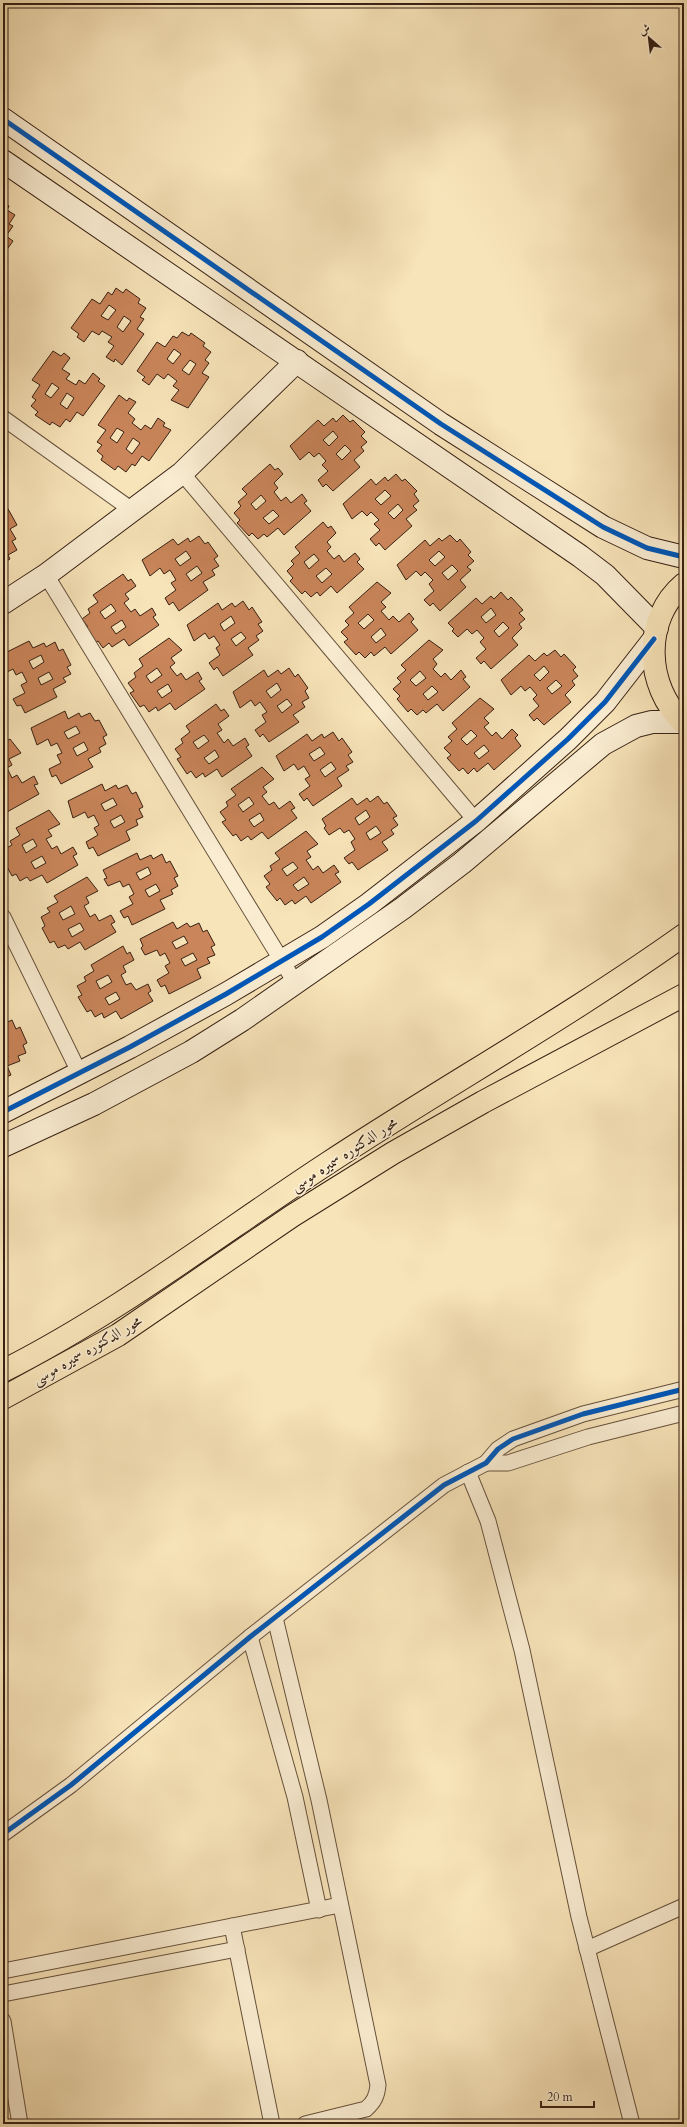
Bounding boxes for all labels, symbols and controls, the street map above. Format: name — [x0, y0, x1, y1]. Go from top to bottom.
north arrow — [629, 18, 669, 58]
text: ش — [636, 20, 653, 39]
street label: محور الدكتوره سميره موسى — [287, 1112, 402, 1197]
street label: محور الدكتوره سميره موسى — [28, 1310, 146, 1390]
scale bar — [541, 2083, 594, 2109]
text: 20 m — [547, 2089, 574, 2105]

